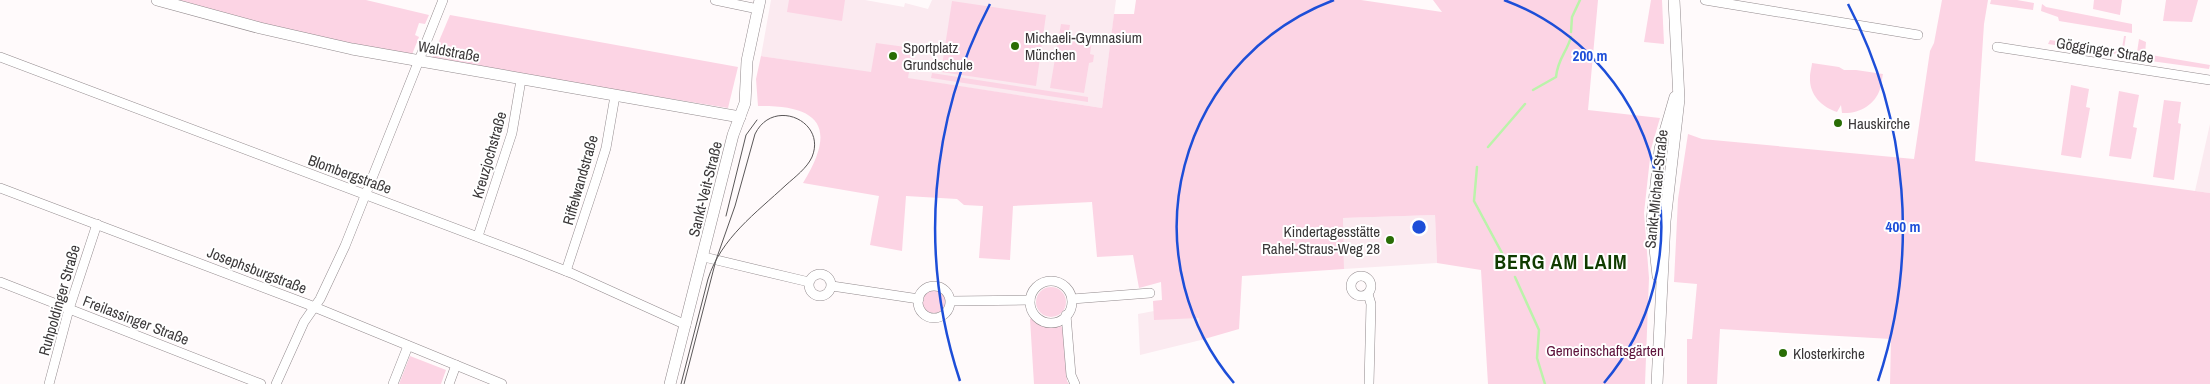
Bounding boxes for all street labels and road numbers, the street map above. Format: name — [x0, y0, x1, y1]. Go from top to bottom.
street label: Gögginger Straße — [2055, 32, 2155, 68]
street label: Waldstraße — [416, 35, 482, 67]
street label: Kreuzjochstraße — [467, 109, 511, 201]
street label: Sankt-Michael-Straße — [1639, 128, 1673, 250]
street label: Riffelwandstraße — [557, 132, 603, 227]
street label: Sankt-Veit-Straße — [683, 139, 727, 239]
street label: Blombergstraße — [305, 149, 395, 199]
street label: Josephsburgstraße — [204, 241, 310, 299]
street label: Ruhpoldinger Straße — [33, 242, 85, 358]
street label: Freilassinger Straße — [80, 290, 192, 350]

